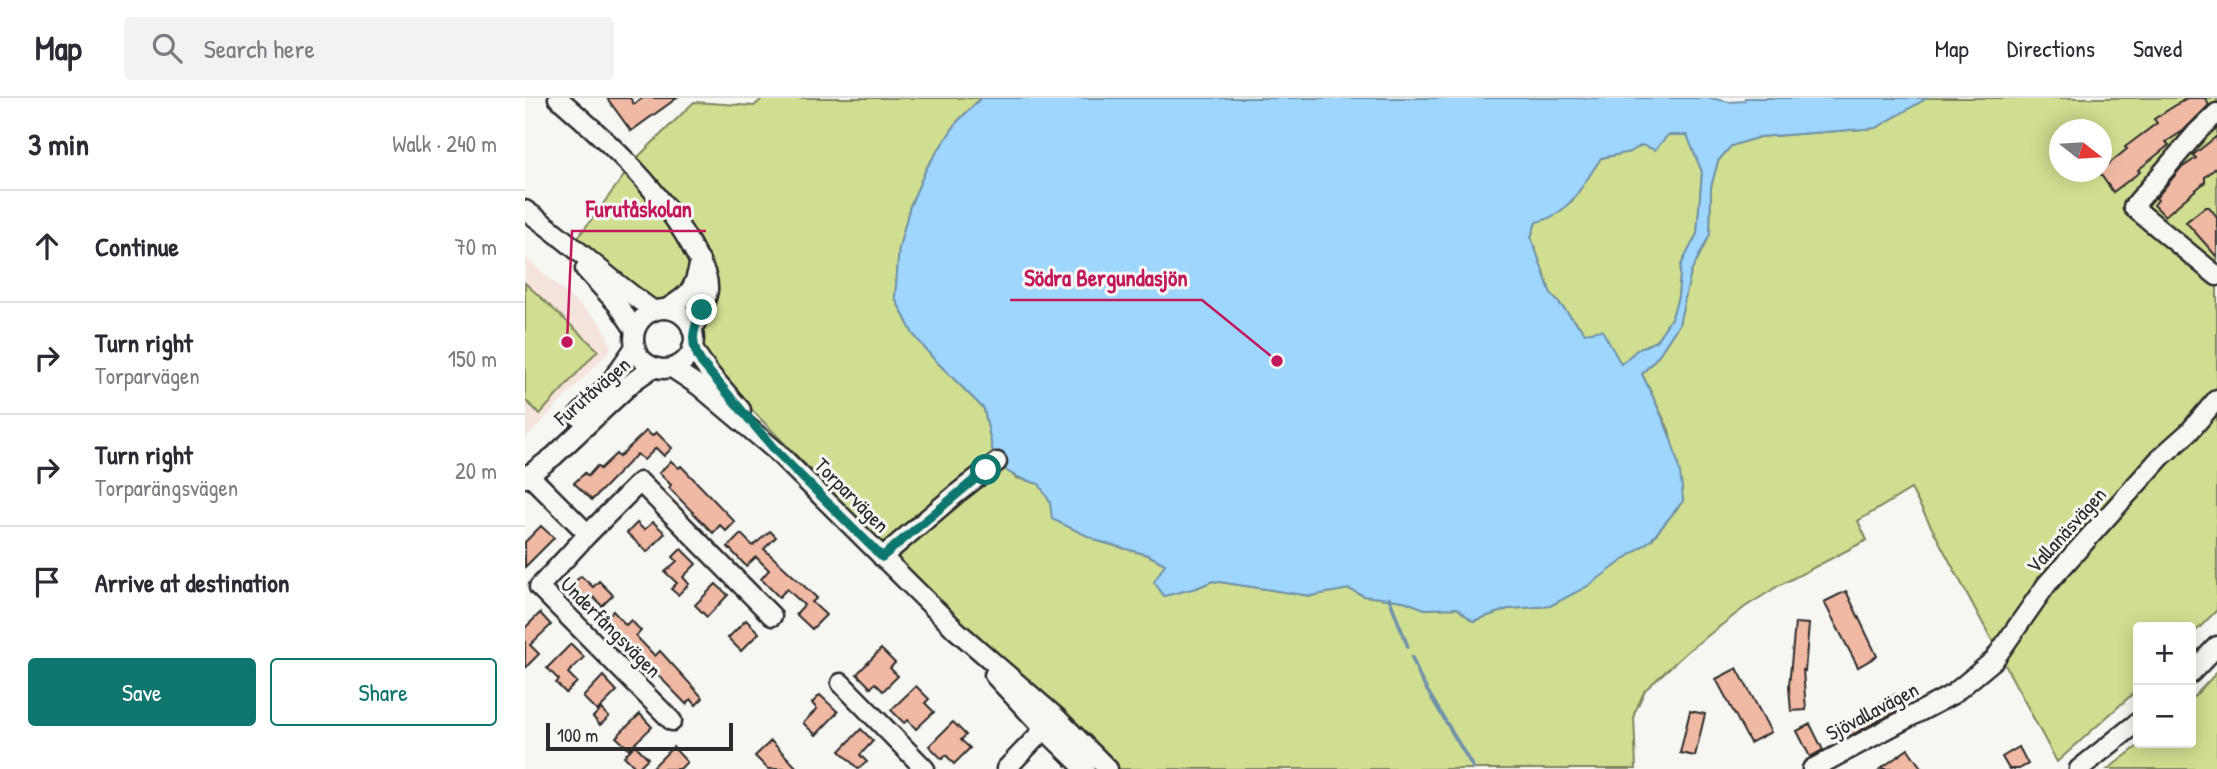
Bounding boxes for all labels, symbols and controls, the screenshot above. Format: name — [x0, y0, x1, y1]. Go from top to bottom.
search box — [124, 17, 614, 80]
text: Map — [35, 26, 82, 70]
icon: search — [148, 29, 186, 67]
text: Search here — [204, 31, 315, 66]
text: Map — [1935, 32, 1969, 64]
text: Directions — [2007, 32, 2095, 64]
text: Saved — [2133, 32, 2182, 64]
north arrow — [2049, 119, 2112, 182]
text: 3 min — [28, 124, 89, 164]
text: Walk · 240 m — [392, 128, 497, 159]
callout: Furutåskolan — [572, 187, 706, 231]
text: Furutåskolan — [585, 193, 692, 224]
icon: ahead — [28, 227, 66, 265]
text: Continue — [95, 229, 179, 264]
text: 70 m — [454, 231, 497, 262]
callout: Södra Bergundasjön — [1010, 256, 1202, 300]
text: Södra Bergundasjön — [1024, 262, 1188, 294]
route end — [686, 294, 717, 325]
text: Turn right — [95, 325, 193, 360]
icon: right — [28, 339, 66, 377]
text: 150 m — [448, 343, 497, 374]
street label: Furutåvägen — [547, 350, 636, 433]
text: Torparvägen — [95, 360, 200, 391]
text: Turn right — [95, 437, 193, 472]
icon: right — [28, 451, 66, 489]
street label: Torparvägen — [808, 451, 896, 539]
route start — [970, 454, 1001, 485]
text: 20 m — [455, 455, 497, 486]
text: Torparängsvägen — [95, 472, 238, 503]
street label: Vallanäsvägen — [2019, 481, 2113, 579]
icon: arrive — [28, 563, 66, 601]
text: Arrive at destination — [95, 565, 290, 600]
street label: Underfångsvägen — [554, 570, 668, 684]
map controls — [2133, 622, 2196, 748]
button: + — [2133, 622, 2196, 685]
button: Save — [28, 658, 256, 726]
button: Share — [270, 658, 497, 726]
street label: Sjövallavägen — [1821, 675, 1923, 747]
button: − — [2133, 685, 2196, 748]
scale bar — [546, 720, 733, 752]
text: 100 m — [557, 722, 598, 748]

